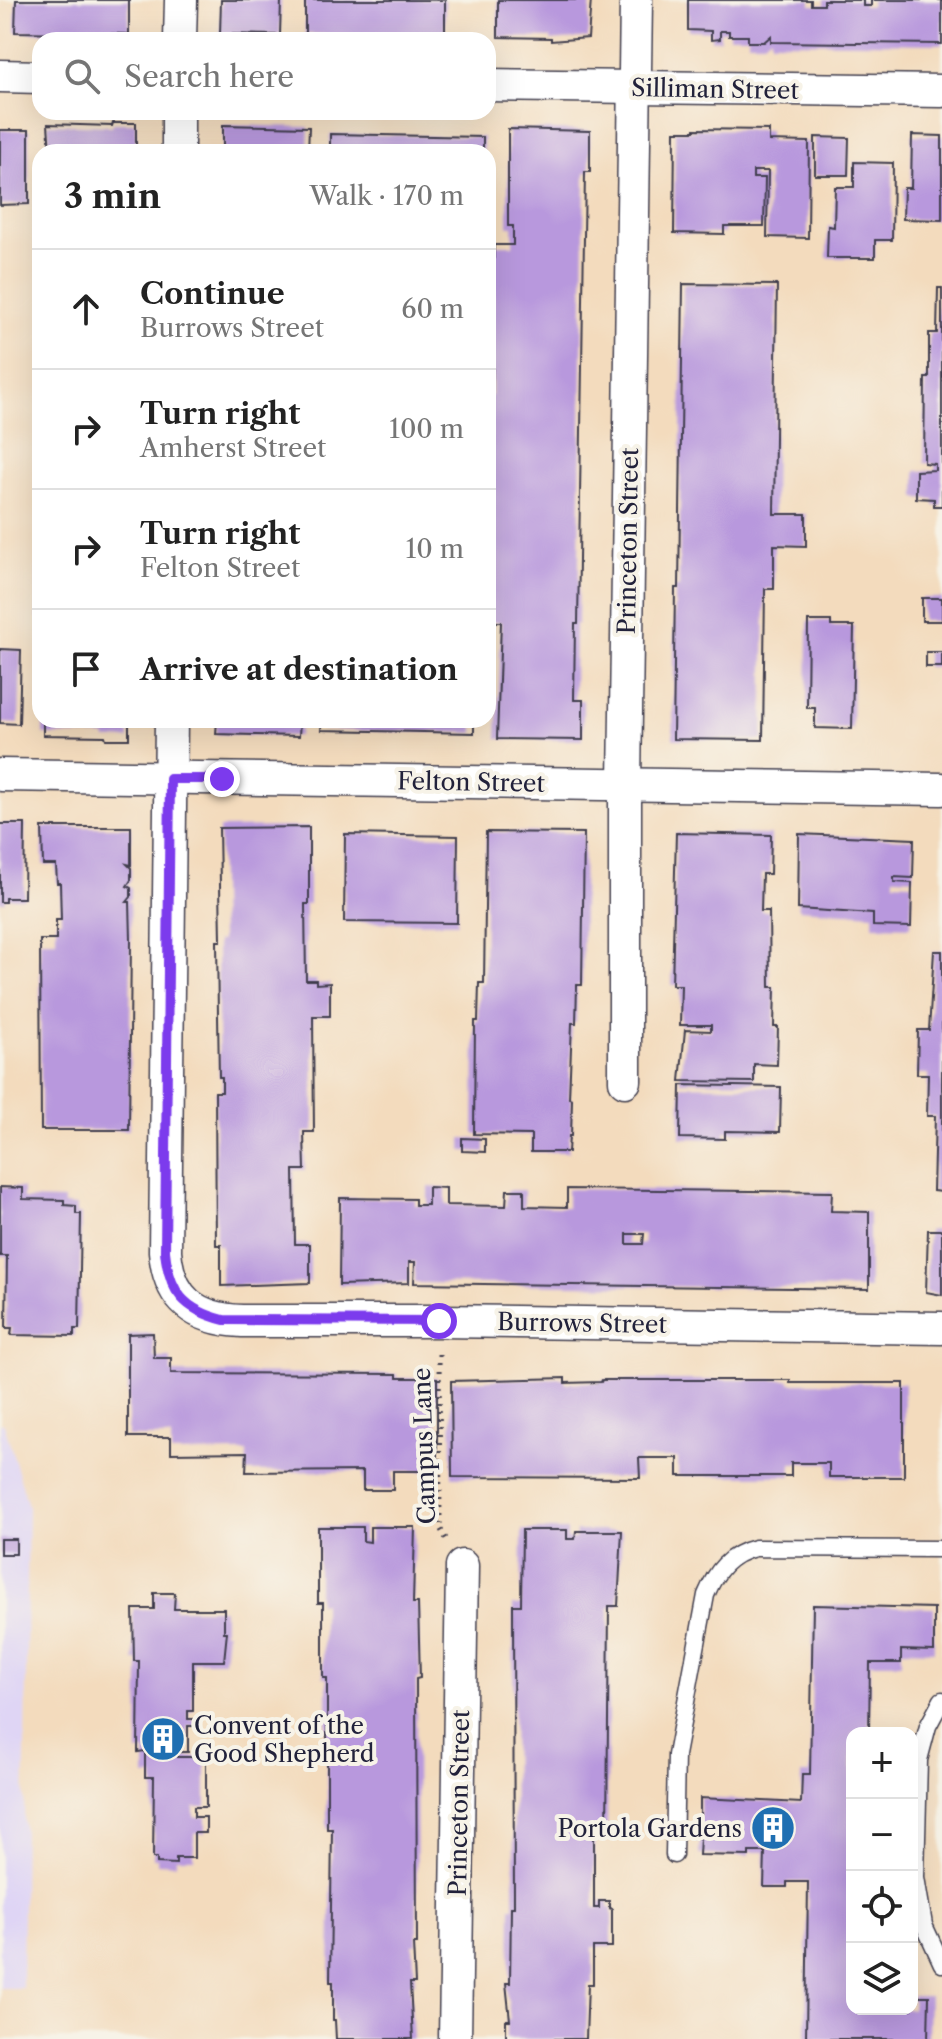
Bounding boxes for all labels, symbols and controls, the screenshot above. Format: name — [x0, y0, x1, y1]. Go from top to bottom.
search box — [32, 32, 496, 120]
icon: search — [60, 54, 104, 98]
text: Search here — [124, 58, 294, 95]
street label: Silliman Street — [631, 73, 800, 105]
text: 3 min — [64, 175, 161, 217]
text: Walk · 170 m — [309, 180, 464, 212]
text: Continue — [140, 275, 285, 312]
icon: ahead — [64, 287, 108, 331]
text: 60 m — [401, 293, 464, 325]
text: Burrows Street — [140, 312, 324, 344]
text: Turn right — [140, 395, 300, 432]
icon: right — [64, 407, 108, 451]
text: 100 m — [389, 413, 464, 445]
text: Amherst Street — [140, 432, 326, 464]
street label: Princeton Street — [612, 447, 644, 635]
text: Turn right — [140, 515, 300, 552]
icon: right — [64, 527, 108, 571]
text: 10 m — [405, 533, 464, 565]
text: Felton Street — [140, 552, 300, 584]
icon: arrive — [64, 647, 108, 691]
text: Arrive at destination — [140, 651, 458, 688]
route end — [204, 761, 240, 797]
street label: Felton Street — [397, 766, 546, 798]
route start — [421, 1303, 457, 1339]
street label: Burrows Street — [497, 1307, 668, 1339]
street label: Campus Lane — [407, 1367, 441, 1525]
street label: Princeton Street — [443, 1709, 475, 1897]
place label: Convent of the Good Shepherd — [194, 1711, 375, 1768]
building icon: Convent of the Good Shepherd — [139, 1715, 187, 1763]
map controls — [846, 1727, 918, 2015]
button: + — [846, 1727, 918, 1799]
button: − — [846, 1799, 918, 1871]
building icon: Portola Gardens — [749, 1804, 797, 1852]
place label: Portola Gardens — [558, 1814, 742, 1843]
button: locate — [846, 1871, 918, 1943]
button: layers — [846, 1943, 918, 2015]

